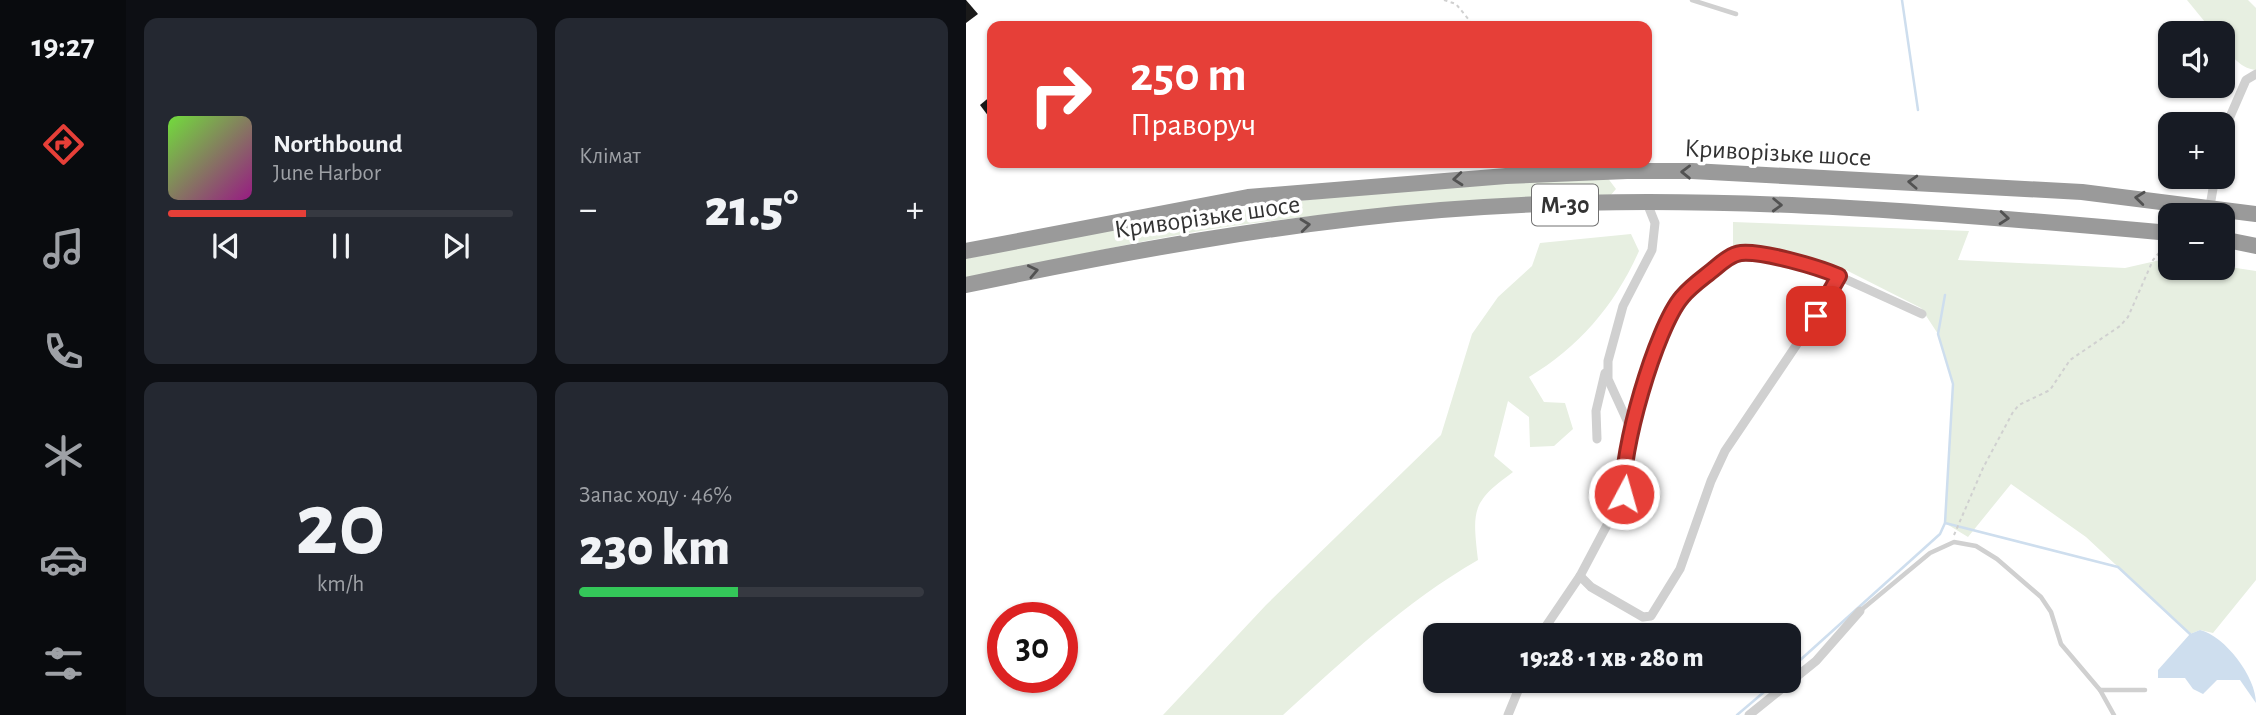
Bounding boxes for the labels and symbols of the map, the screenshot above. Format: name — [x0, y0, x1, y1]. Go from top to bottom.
street label: Криворізьке шосе — [1684, 135, 1872, 171]
one-way arrow — [1680, 164, 1691, 179]
one-way arrow — [1453, 171, 1464, 186]
one-way arrow — [1907, 175, 1918, 190]
road number: М-30 — [1532, 184, 1598, 226]
street label: Криворізьке шосе — [1113, 191, 1302, 243]
one-way arrow — [2134, 191, 2146, 206]
one-way arrow — [1772, 198, 1783, 213]
one-way arrow — [1999, 210, 2010, 225]
one-way arrow — [1299, 218, 1311, 233]
one-way arrow — [1027, 265, 1039, 279]
pin — [1786, 286, 1846, 346]
position arrow — [1587, 457, 1661, 531]
speed limit sign: 30 — [987, 602, 1078, 693]

